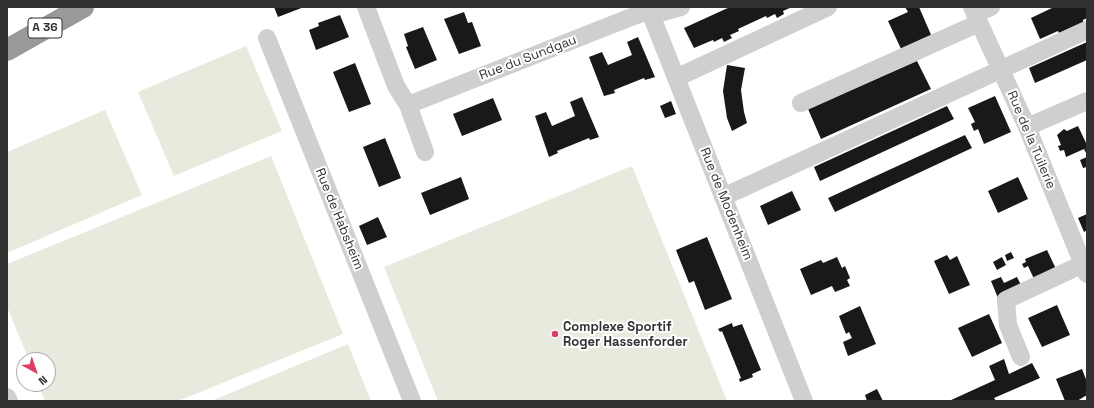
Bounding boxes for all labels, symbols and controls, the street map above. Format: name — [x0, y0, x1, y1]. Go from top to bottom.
road number: A 36 — [28, 18, 62, 38]
street label: Rue du Sundgau — [477, 32, 579, 84]
street label: Rue de la Tuilerie — [1003, 89, 1059, 191]
street label: Rue de Modenheim — [696, 145, 756, 263]
street label: Rue de Habsheim — [312, 166, 366, 272]
place label: Complexe Sportif Roger Hassenforder — [563, 319, 688, 350]
marker: Complexe Sportif Roger Hassenforder — [550, 329, 560, 339]
north arrow — [16, 352, 56, 392]
text: N — [36, 373, 50, 388]

